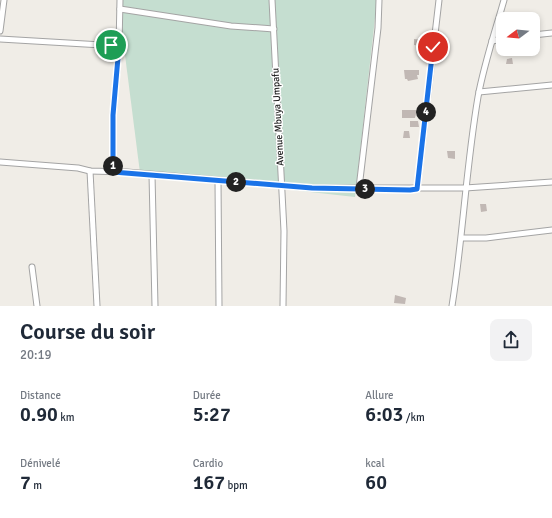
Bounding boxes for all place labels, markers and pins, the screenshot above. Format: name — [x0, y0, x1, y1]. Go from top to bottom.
pin — [94, 28, 128, 62]
pin — [416, 30, 450, 64]
pin: 4 — [416, 102, 436, 122]
pin: 1 — [103, 156, 123, 176]
pin: 2 — [226, 172, 246, 192]
pin: 3 — [355, 179, 375, 199]

